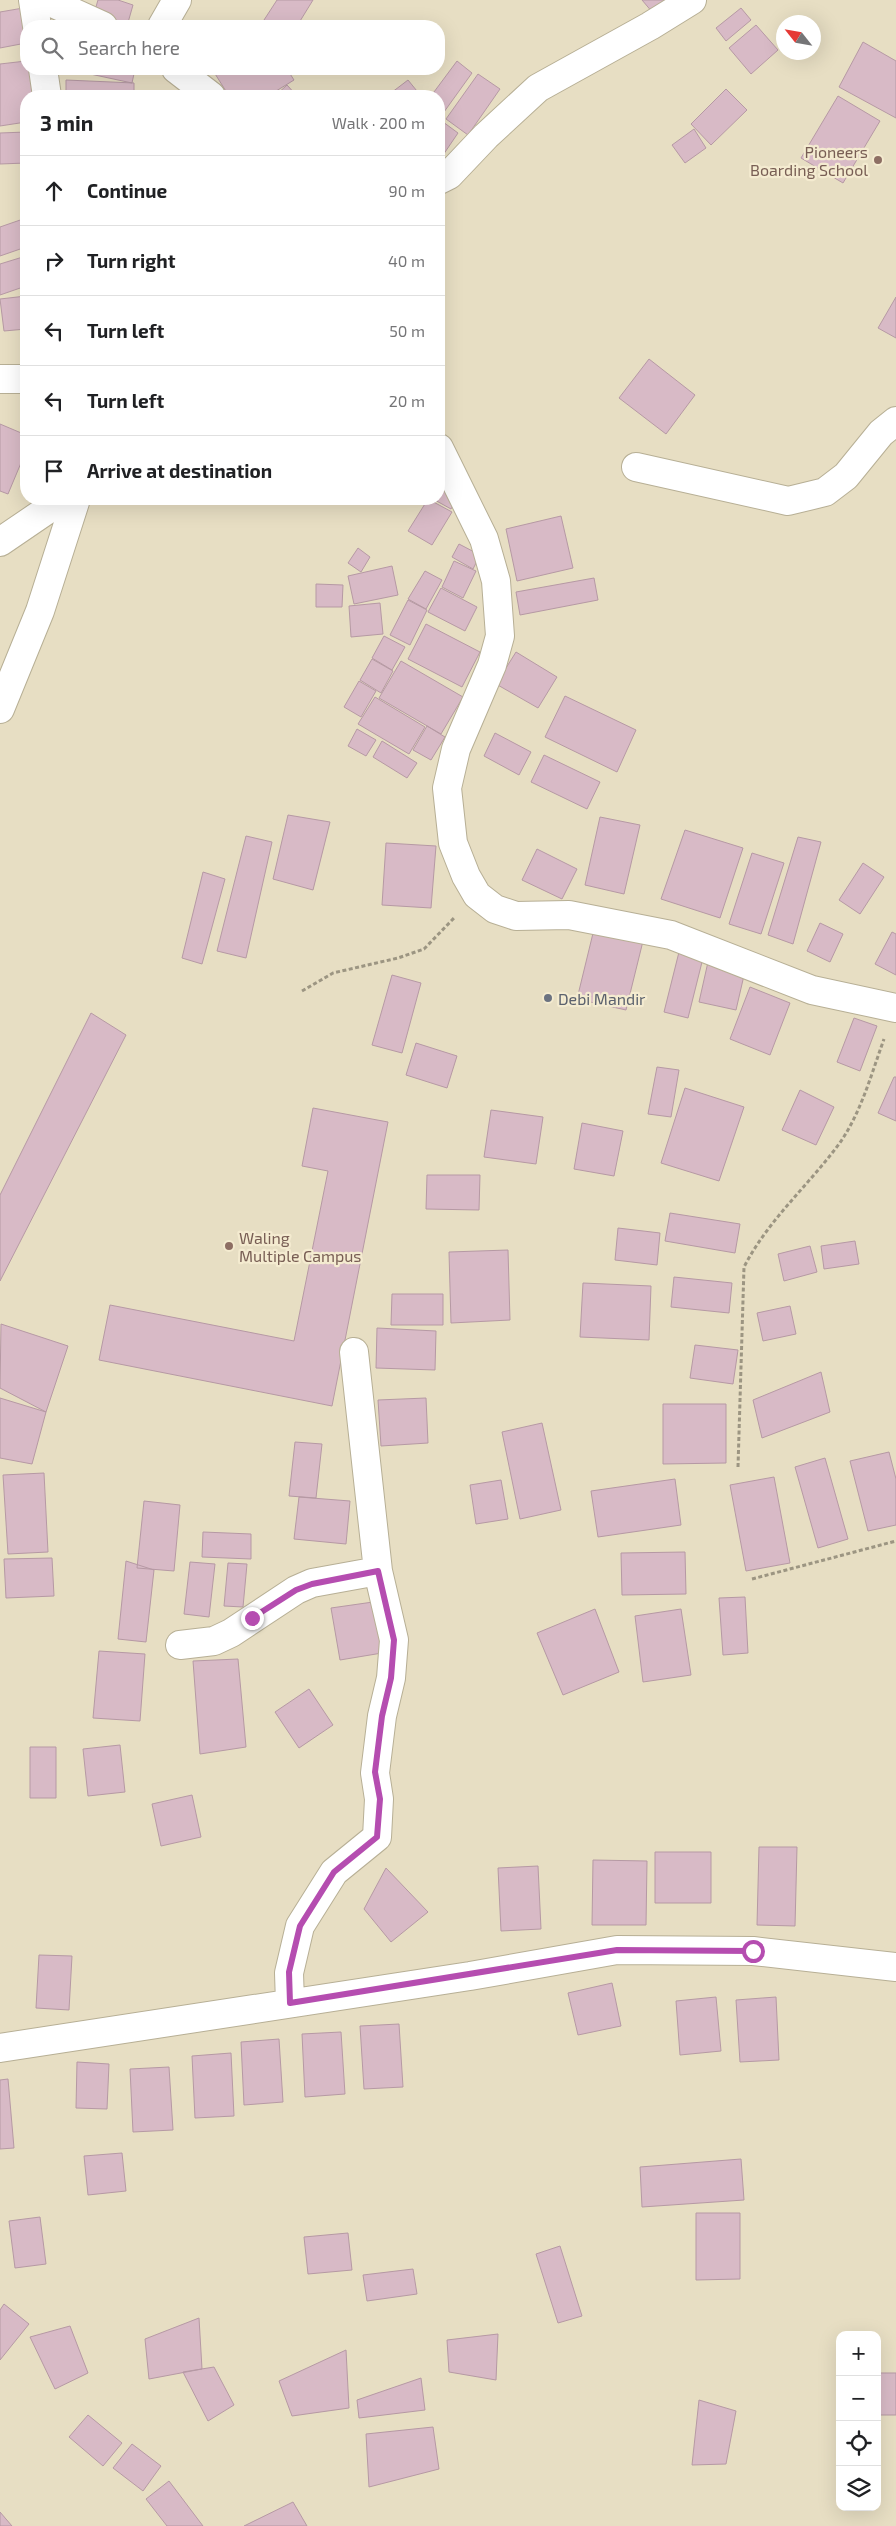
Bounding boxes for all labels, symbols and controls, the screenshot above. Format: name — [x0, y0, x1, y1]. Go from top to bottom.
north arrow — [776, 15, 821, 60]
search box — [20, 20, 445, 75]
icon: search — [38, 34, 66, 62]
text: Search here — [78, 36, 180, 59]
text: 3 min — [40, 110, 93, 135]
text: Walk · 200 m — [332, 113, 425, 132]
place label: Pioneers Boarding School — [750, 142, 868, 179]
marker: Pioneers Boarding School — [872, 154, 884, 166]
icon: ahead — [40, 177, 68, 205]
text: Continue — [87, 179, 167, 202]
text: 90 m — [389, 181, 425, 200]
icon: right — [40, 247, 68, 275]
text: Turn right — [87, 249, 175, 272]
text: 40 m — [388, 251, 425, 270]
icon: left — [40, 317, 68, 345]
text: Turn left — [87, 319, 164, 342]
text: 50 m — [389, 321, 425, 340]
icon: left — [40, 387, 68, 415]
text: Turn left — [87, 389, 164, 412]
text: 20 m — [389, 391, 425, 410]
icon: arrive — [40, 457, 68, 485]
text: Arrive at destination — [87, 459, 272, 482]
place label: Debi Mandir — [558, 989, 646, 1008]
marker: Debi Mandir — [542, 992, 554, 1004]
place label: Waling Multiple Campus — [239, 1228, 362, 1265]
marker: Waling Multiple Campus — [223, 1240, 235, 1252]
route end — [241, 1607, 264, 1630]
route start — [742, 1940, 765, 1963]
map controls — [836, 2331, 881, 2511]
button: + — [836, 2331, 881, 2376]
button: − — [836, 2376, 881, 2421]
button: locate — [836, 2421, 881, 2466]
button: layers — [836, 2466, 881, 2511]

